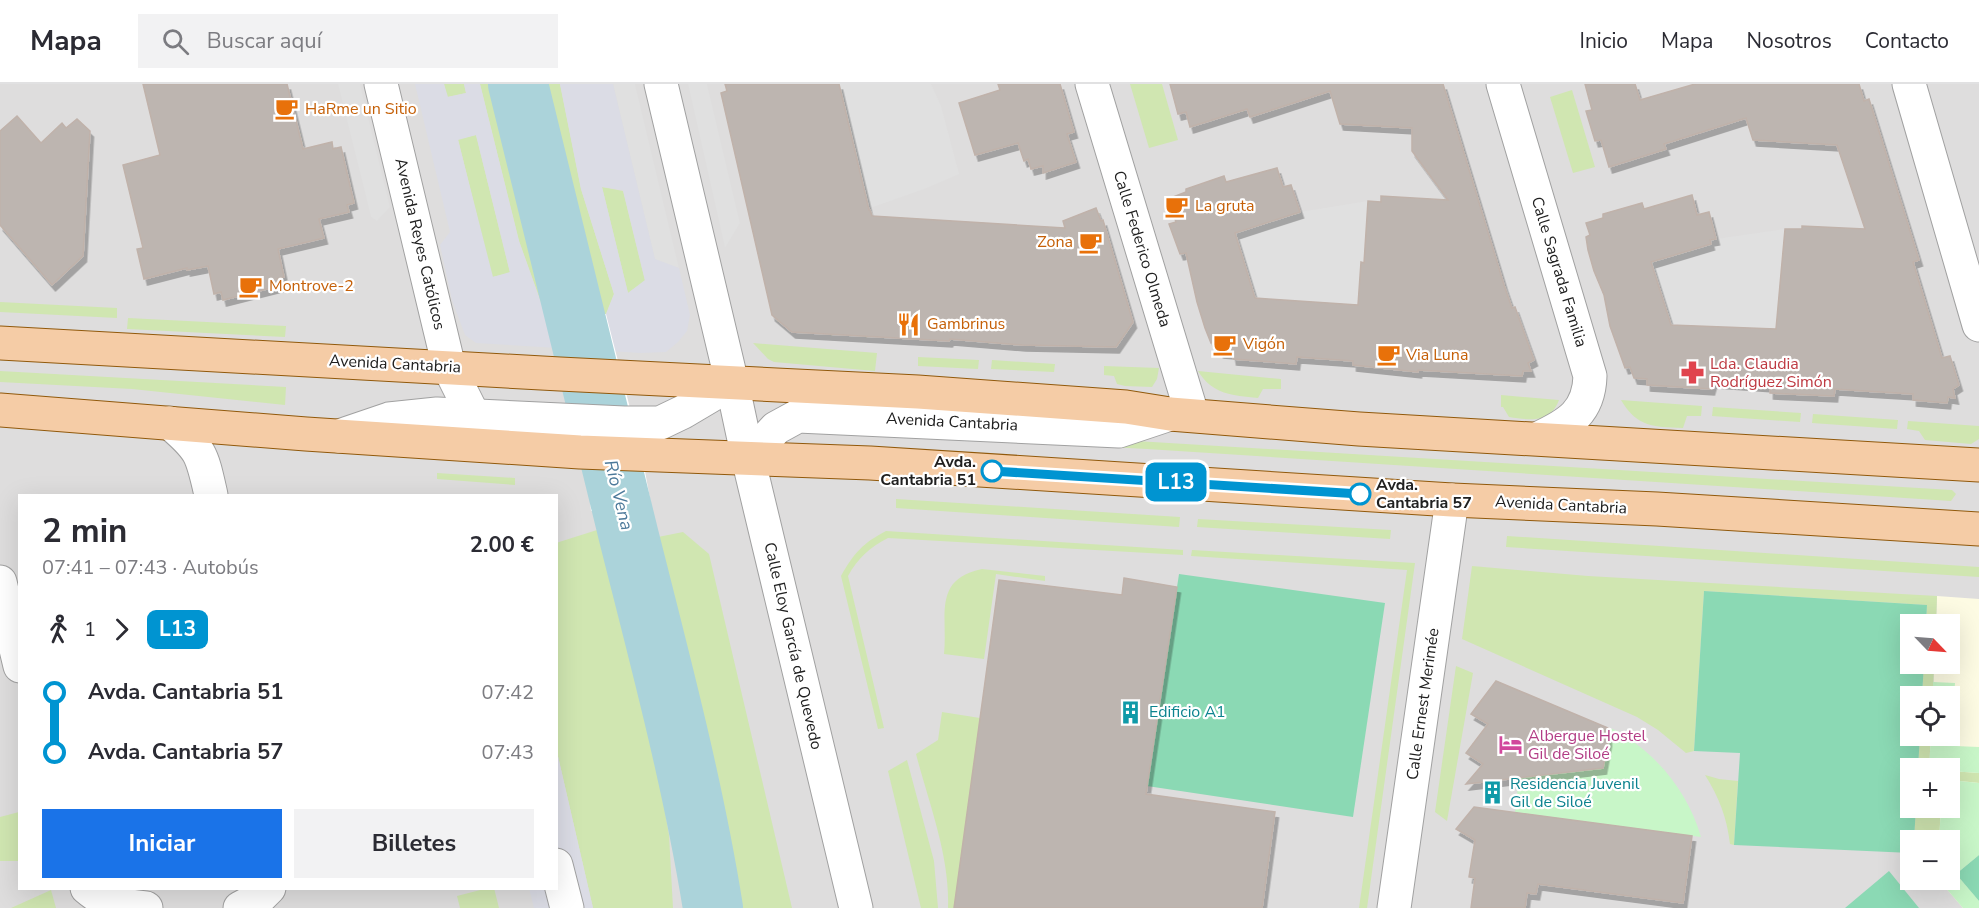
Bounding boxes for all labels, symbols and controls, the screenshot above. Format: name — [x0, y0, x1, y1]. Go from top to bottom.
search box — [138, 14, 558, 68]
text: Mapa — [30, 22, 102, 60]
icon: search — [159, 25, 192, 58]
text: Buscar aquí — [207, 26, 322, 56]
text: Inicio — [1580, 27, 1628, 55]
text: Mapa — [1661, 27, 1713, 55]
text: Nosotros — [1746, 27, 1832, 55]
text: Contacto — [1865, 27, 1949, 55]
cafe icon: HaRme un Sitio — [274, 96, 300, 122]
place label: HaRme un Sitio — [305, 98, 417, 120]
street label: Avenida Reyes Católicos — [390, 156, 450, 332]
street label: Calle Federico Olmeda — [1108, 168, 1176, 330]
cafe icon: La gruta — [1164, 193, 1190, 219]
street label: Calle Sagrada Familia — [1526, 194, 1592, 350]
place label: La gruta — [1195, 195, 1254, 217]
cafe icon: Zona — [1078, 229, 1104, 255]
place label: Zona — [1037, 231, 1073, 253]
cafe icon: Montrove-2 — [238, 273, 264, 299]
place label: Montrove-2 — [269, 275, 354, 297]
restaurant icon: Gambrinus — [896, 311, 922, 337]
place label: Gambrinus — [927, 313, 1005, 335]
cafe icon: Vigón — [1212, 331, 1238, 357]
place label: Vigón — [1242, 333, 1285, 355]
cafe icon: Via Luna — [1375, 342, 1401, 368]
place label: Via Luna — [1405, 344, 1468, 366]
street label: Avenida Cantabria — [329, 350, 461, 378]
place label: Lda. Claudia Rodríguez Simón — [1710, 353, 1832, 393]
pharmacy icon: Lda. Claudia Rodríguez Simón — [1679, 360, 1705, 386]
street label: Avenida Cantabria — [886, 408, 1018, 436]
place label: Avda. Cantabria 51 — [880, 451, 976, 491]
water label: Río Vena — [599, 457, 639, 533]
marker: Avda. Cantabria 51 — [981, 460, 1003, 482]
line badge: L13 — [1142, 462, 1210, 502]
text: L13 — [1157, 468, 1195, 496]
place label: Avda. Cantabria 57 — [1376, 474, 1472, 514]
marker: Avda. Cantabria 57 — [1349, 483, 1371, 505]
street label: Avenida Cantabria — [1495, 491, 1627, 519]
text: 2 min — [42, 509, 127, 554]
text: 2.00 € — [470, 530, 534, 560]
street label: Calle Eloy García de Quevedo — [758, 540, 828, 752]
text: 07:41 – 07:43 · Autobús — [42, 554, 259, 581]
icon: walk — [42, 613, 75, 646]
icon: forward — [105, 613, 138, 646]
north arrow — [1900, 614, 1960, 674]
map controls — [1900, 614, 1960, 890]
text: L13 — [159, 615, 196, 643]
text: 1 — [84, 616, 96, 643]
street label: Calle Ernest Merimée — [1401, 627, 1445, 781]
text: Avda. Cantabria 51 — [88, 677, 284, 707]
text: 07:42 — [481, 679, 534, 706]
button: locate — [1900, 686, 1960, 746]
building icon: Edificio A1 — [1118, 699, 1144, 725]
place label: Edificio A1 — [1149, 701, 1226, 723]
place label: Albergue Hostel Gil de Siloé — [1528, 725, 1647, 765]
hotel icon: Albergue Hostel Gil de Siloé — [1497, 732, 1523, 758]
text: Avda. Cantabria 57 — [88, 737, 284, 767]
text: 07:43 — [481, 739, 534, 766]
button: + — [1900, 758, 1960, 818]
place label: Residencia Juvenil Gil de Siloé — [1510, 773, 1640, 813]
building icon: Residencia Juvenil Gil de Siloé — [1479, 780, 1505, 806]
button: Iniciar — [42, 809, 282, 878]
button: Billetes — [294, 809, 534, 878]
button: − — [1900, 830, 1960, 890]

